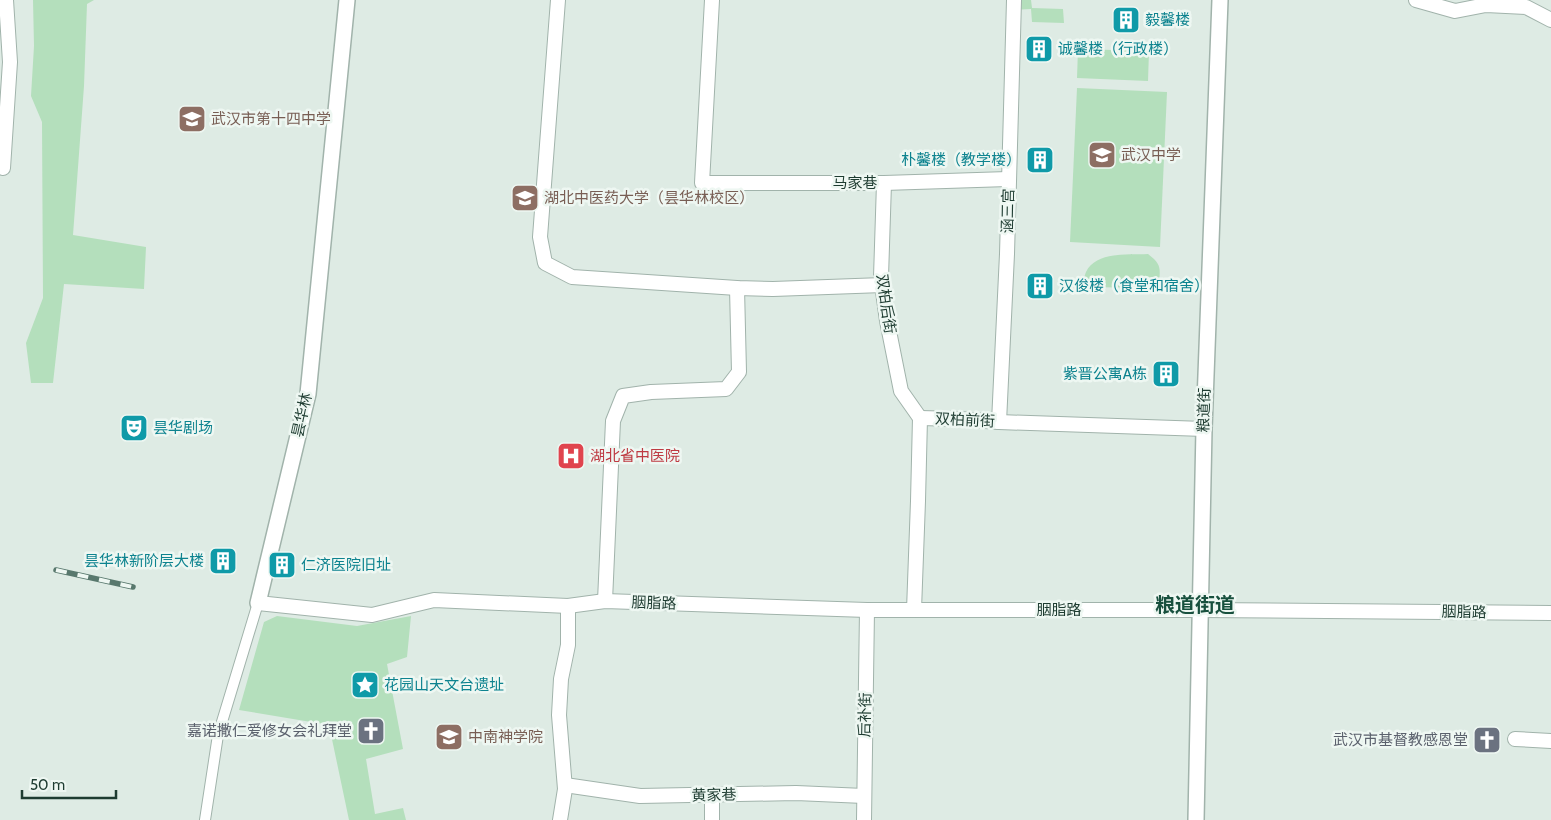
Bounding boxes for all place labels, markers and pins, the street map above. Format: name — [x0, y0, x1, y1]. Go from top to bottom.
building icon: 毅馨楼 — [1111, 5, 1141, 35]
place label: 毅馨楼 — [1145, 11, 1190, 29]
building icon: 诚馨楼（行政楼） — [1024, 34, 1054, 64]
place label: 诚馨楼（行政楼） — [1058, 40, 1178, 58]
school or university icon: 武汉市第十四中学 — [177, 104, 207, 134]
place label: 武汉市第十四中学 — [211, 110, 331, 128]
school or university icon: 武汉中学 — [1087, 140, 1117, 170]
building icon: 朴馨楼（教学楼） — [1025, 145, 1055, 175]
place label: 武汉中学 — [1121, 146, 1181, 164]
place label: 朴馨楼（教学楼） — [901, 151, 1021, 169]
school or university icon: 湖北中医药大学（昙华林校区） — [510, 183, 540, 213]
place label: 湖北中医药大学（昙华林校区） — [544, 189, 754, 207]
building icon: 汉俊楼（食堂和宿舍） — [1025, 271, 1055, 301]
place label: 汉俊楼（食堂和宿舍） — [1059, 277, 1209, 295]
building icon: 紫晋公寓A栋 — [1151, 359, 1181, 389]
place label: 紫晋公寓A栋 — [1063, 365, 1147, 383]
theatre icon: 昙华剧场 — [119, 413, 149, 443]
place label: 昙华剧场 — [153, 419, 213, 437]
hospital icon: 湖北省中医院 — [556, 441, 586, 471]
place label: 湖北省中医院 — [590, 447, 680, 465]
building icon: 昙华林新阶层大楼 — [208, 546, 238, 576]
building icon: 仁济医院旧址 — [267, 550, 297, 580]
place label: 昙华林新阶层大楼 — [84, 552, 204, 570]
place label: 仁济医院旧址 — [301, 556, 391, 574]
place icon: 花园山天文台遗址 — [350, 670, 380, 700]
place label: 花园山天文台遗址 — [384, 676, 504, 694]
church icon: 嘉诺撒仁爱修女会礼拜堂 — [356, 716, 386, 746]
place label: 嘉诺撒仁爱修女会礼拜堂 — [187, 722, 352, 740]
school or university icon: 中南神学院 — [434, 722, 464, 752]
church icon: 武汉市基督教感恩堂 — [1472, 725, 1502, 755]
place label: 中南神学院 — [468, 728, 543, 746]
place label: 武汉市基督教感恩堂 — [1333, 731, 1468, 749]

